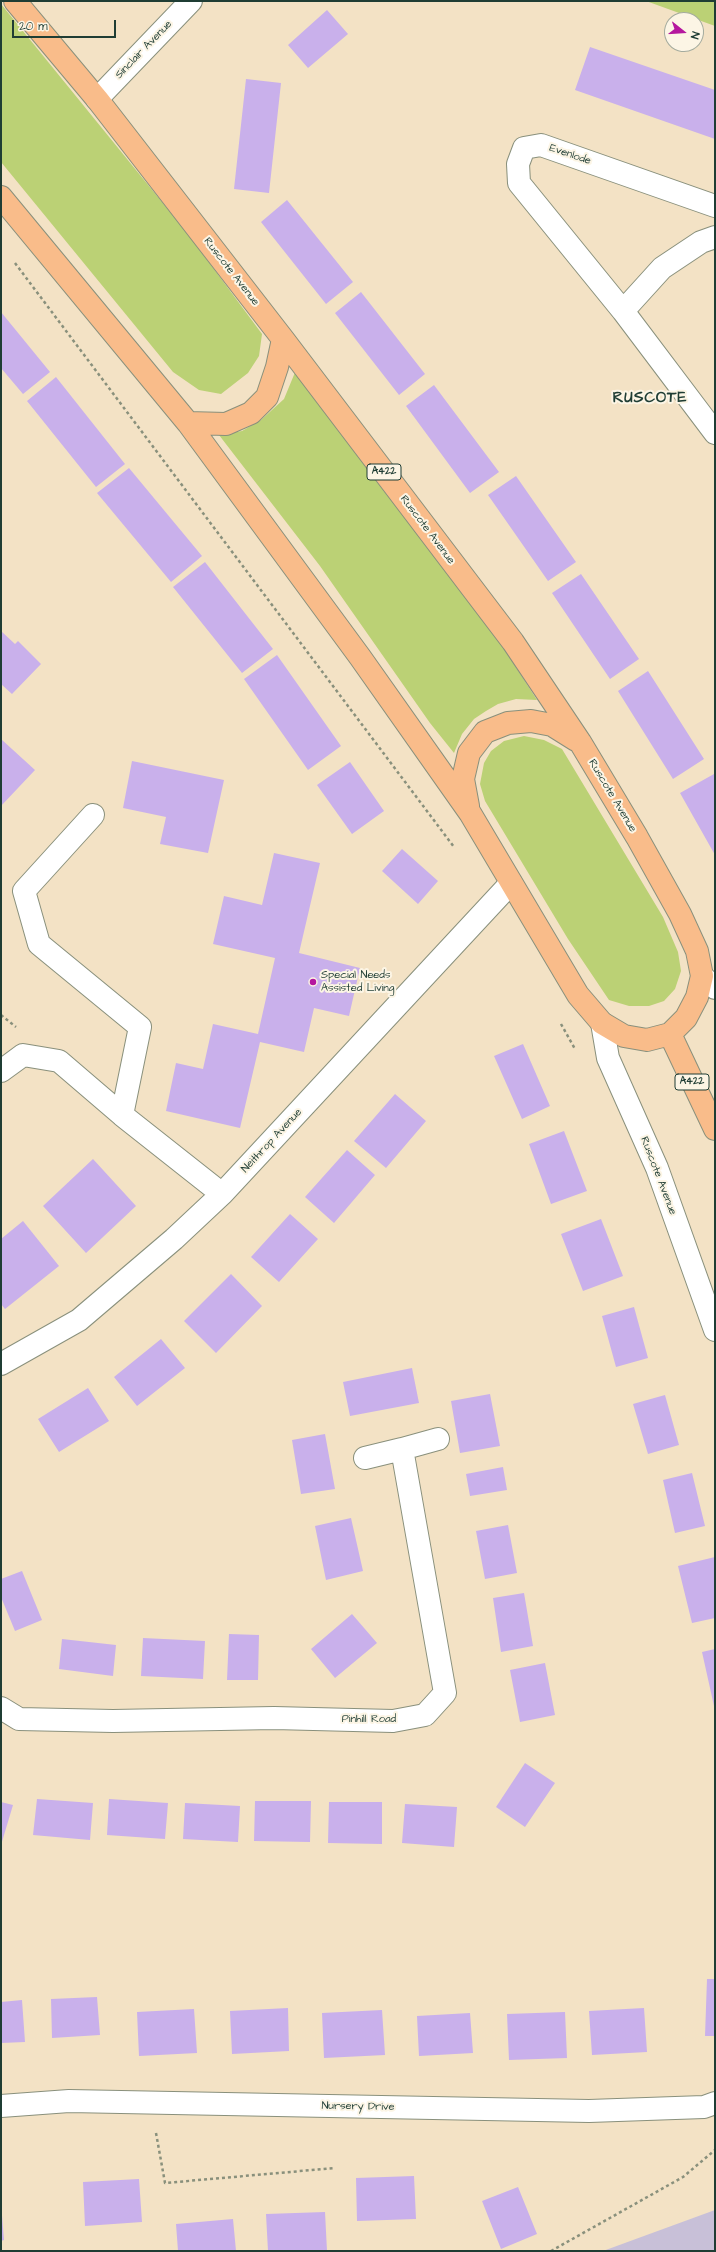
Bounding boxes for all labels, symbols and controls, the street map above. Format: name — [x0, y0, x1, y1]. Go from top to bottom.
scale bar — [14, 12, 118, 38]
north arrow — [664, 12, 704, 52]
text: 20 m — [19, 18, 48, 35]
street label: Sinclair Avenue — [113, 18, 175, 82]
text: N — [687, 30, 703, 41]
street label: Evenlode — [547, 142, 593, 168]
street label: Ruscote Avenue — [200, 235, 262, 309]
district label: RUSCOTE — [613, 390, 687, 408]
road number: A422 — [367, 464, 401, 480]
street label: Ruscote Avenue — [397, 493, 457, 567]
street label: Ruscote Avenue — [585, 757, 639, 835]
place label: Special Needs Assisted Living — [321, 969, 395, 995]
marker: Special Needs Assisted Living — [308, 977, 318, 987]
road number: A422 — [675, 1074, 709, 1090]
street label: Neithrop Avenue — [239, 1106, 305, 1176]
street label: Ruscote Avenue — [637, 1135, 679, 1217]
street label: Pinhill Road — [342, 1713, 396, 1727]
street label: Nursery Drive — [321, 2100, 395, 2114]

